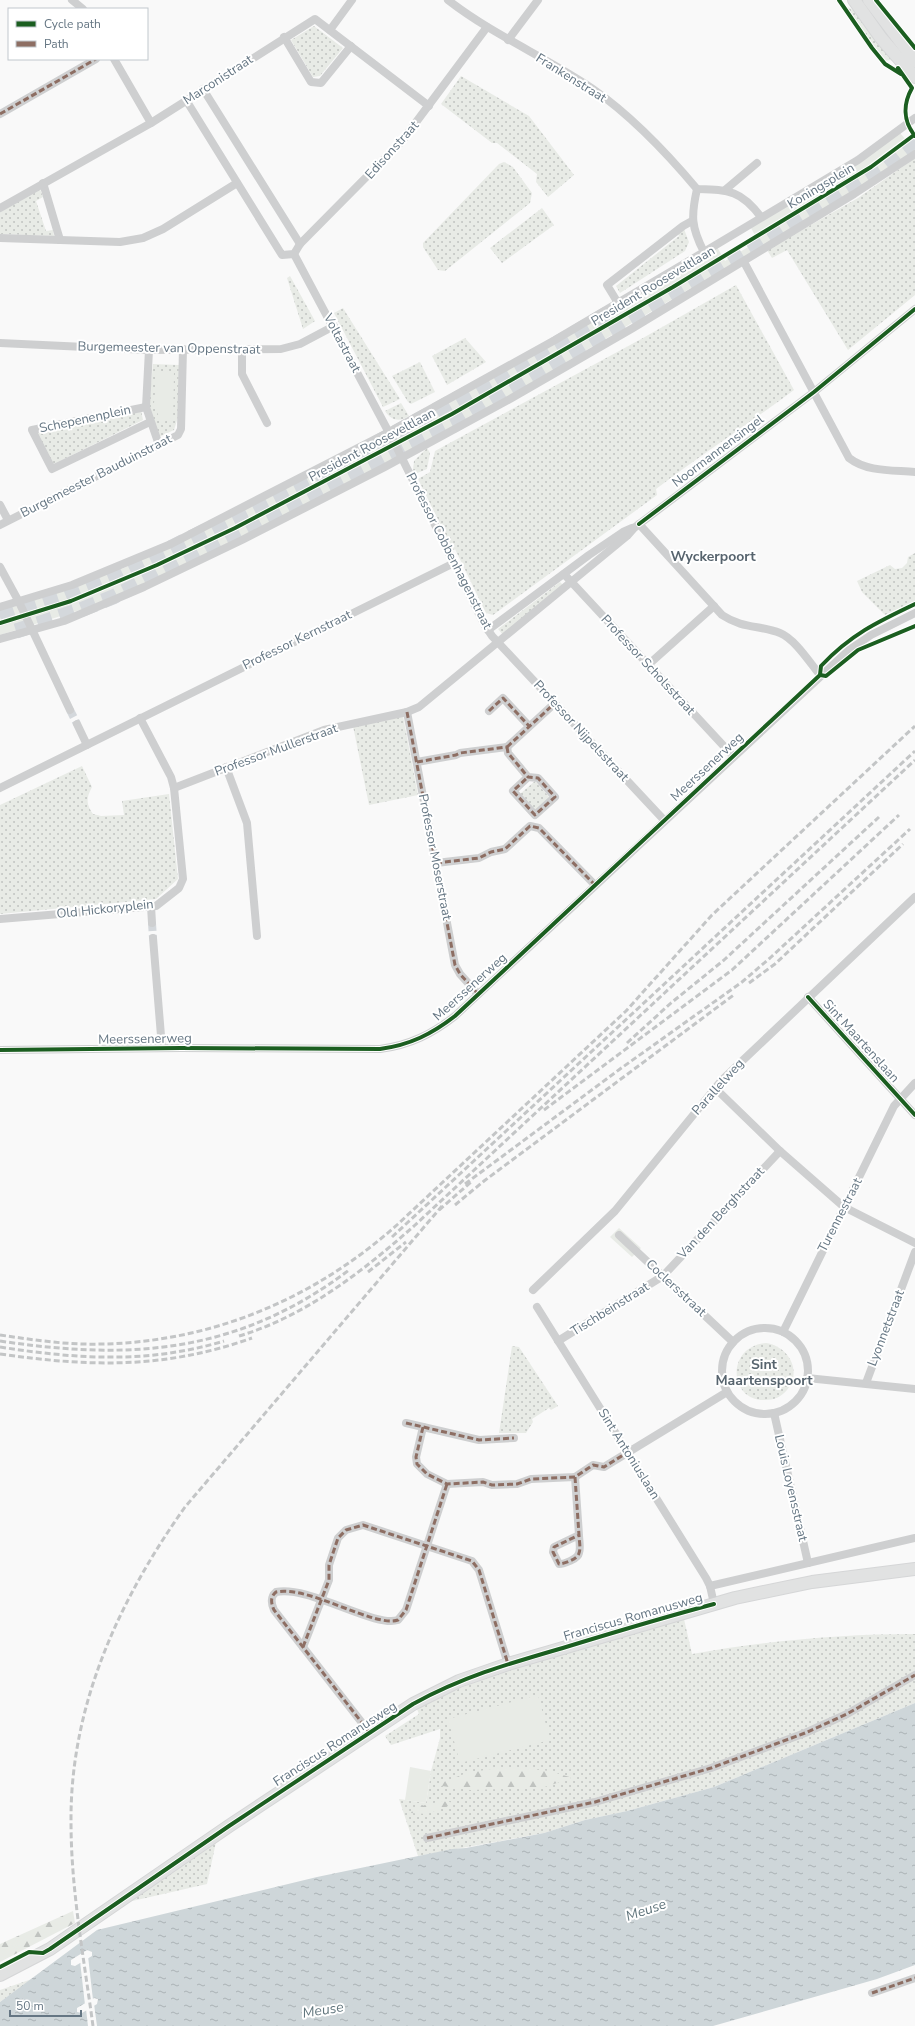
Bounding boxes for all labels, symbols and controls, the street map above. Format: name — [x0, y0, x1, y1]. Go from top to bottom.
legend — [8, 8, 148, 60]
text: Cycle path — [44, 16, 101, 32]
text: Path — [44, 36, 69, 52]
street label: Frankenstraat — [532, 49, 610, 107]
street label: Marconistraat — [180, 50, 257, 109]
street label: Edisonstraat — [361, 117, 423, 183]
street label: Koningsplein — [784, 159, 858, 213]
street label: President Rooseveltlaan — [588, 242, 718, 330]
street label: Voltastraat — [318, 310, 365, 376]
street label: Burgemeester van Oppenstraat — [77, 337, 261, 359]
street label: Schepenenplein — [38, 401, 132, 437]
street label: President Rooseveltlaan — [305, 404, 439, 486]
street label: Noormannensingel — [668, 410, 768, 492]
street label: Burgemeester Bauduinstraat — [17, 430, 175, 522]
street label: Professor Cobbenhagenstraat — [402, 470, 497, 633]
district label: Wyckerpoort — [670, 547, 756, 566]
street label: Professor Kernstraat — [239, 606, 355, 674]
street label: Professor Scholsstraat — [597, 611, 700, 719]
street label: Professor Nijpelsstraat — [529, 676, 633, 786]
street label: Professor Mullerstraat — [212, 719, 340, 781]
street label: Meerssenerweg — [667, 728, 747, 806]
street label: Professor Moserstraat — [414, 792, 456, 922]
street label: Old Hickoryplein — [56, 895, 154, 923]
street label: Meerssenerweg — [429, 949, 511, 1025]
street label: Sint Maartenslaan — [819, 996, 903, 1086]
street label: Meerssenerweg — [98, 1029, 192, 1049]
street label: Parallelweg — [688, 1055, 748, 1119]
street label: Van den Berghstraat — [673, 1163, 769, 1264]
street label: Turennestraat — [814, 1174, 867, 1255]
street label: Coclersstraat — [642, 1255, 711, 1321]
street label: Tischbeinstraat — [567, 1278, 653, 1340]
street label: Lyonnetstraat — [863, 1287, 909, 1369]
district label: Sint Maartenspoort — [715, 1355, 813, 1390]
street label: Sint Antoniuslaan — [594, 1405, 664, 1503]
street label: Louis Loyensstraat — [770, 1433, 812, 1544]
street label: Franciscus Romanusweg — [561, 1588, 705, 1646]
street label: Franciscus Romanusweg — [270, 1697, 400, 1791]
water label: Meuse — [623, 1894, 669, 1926]
scale bar — [10, 1992, 81, 2018]
water label: Meuse — [301, 1997, 345, 2023]
text: 50 m — [16, 1998, 44, 2014]

